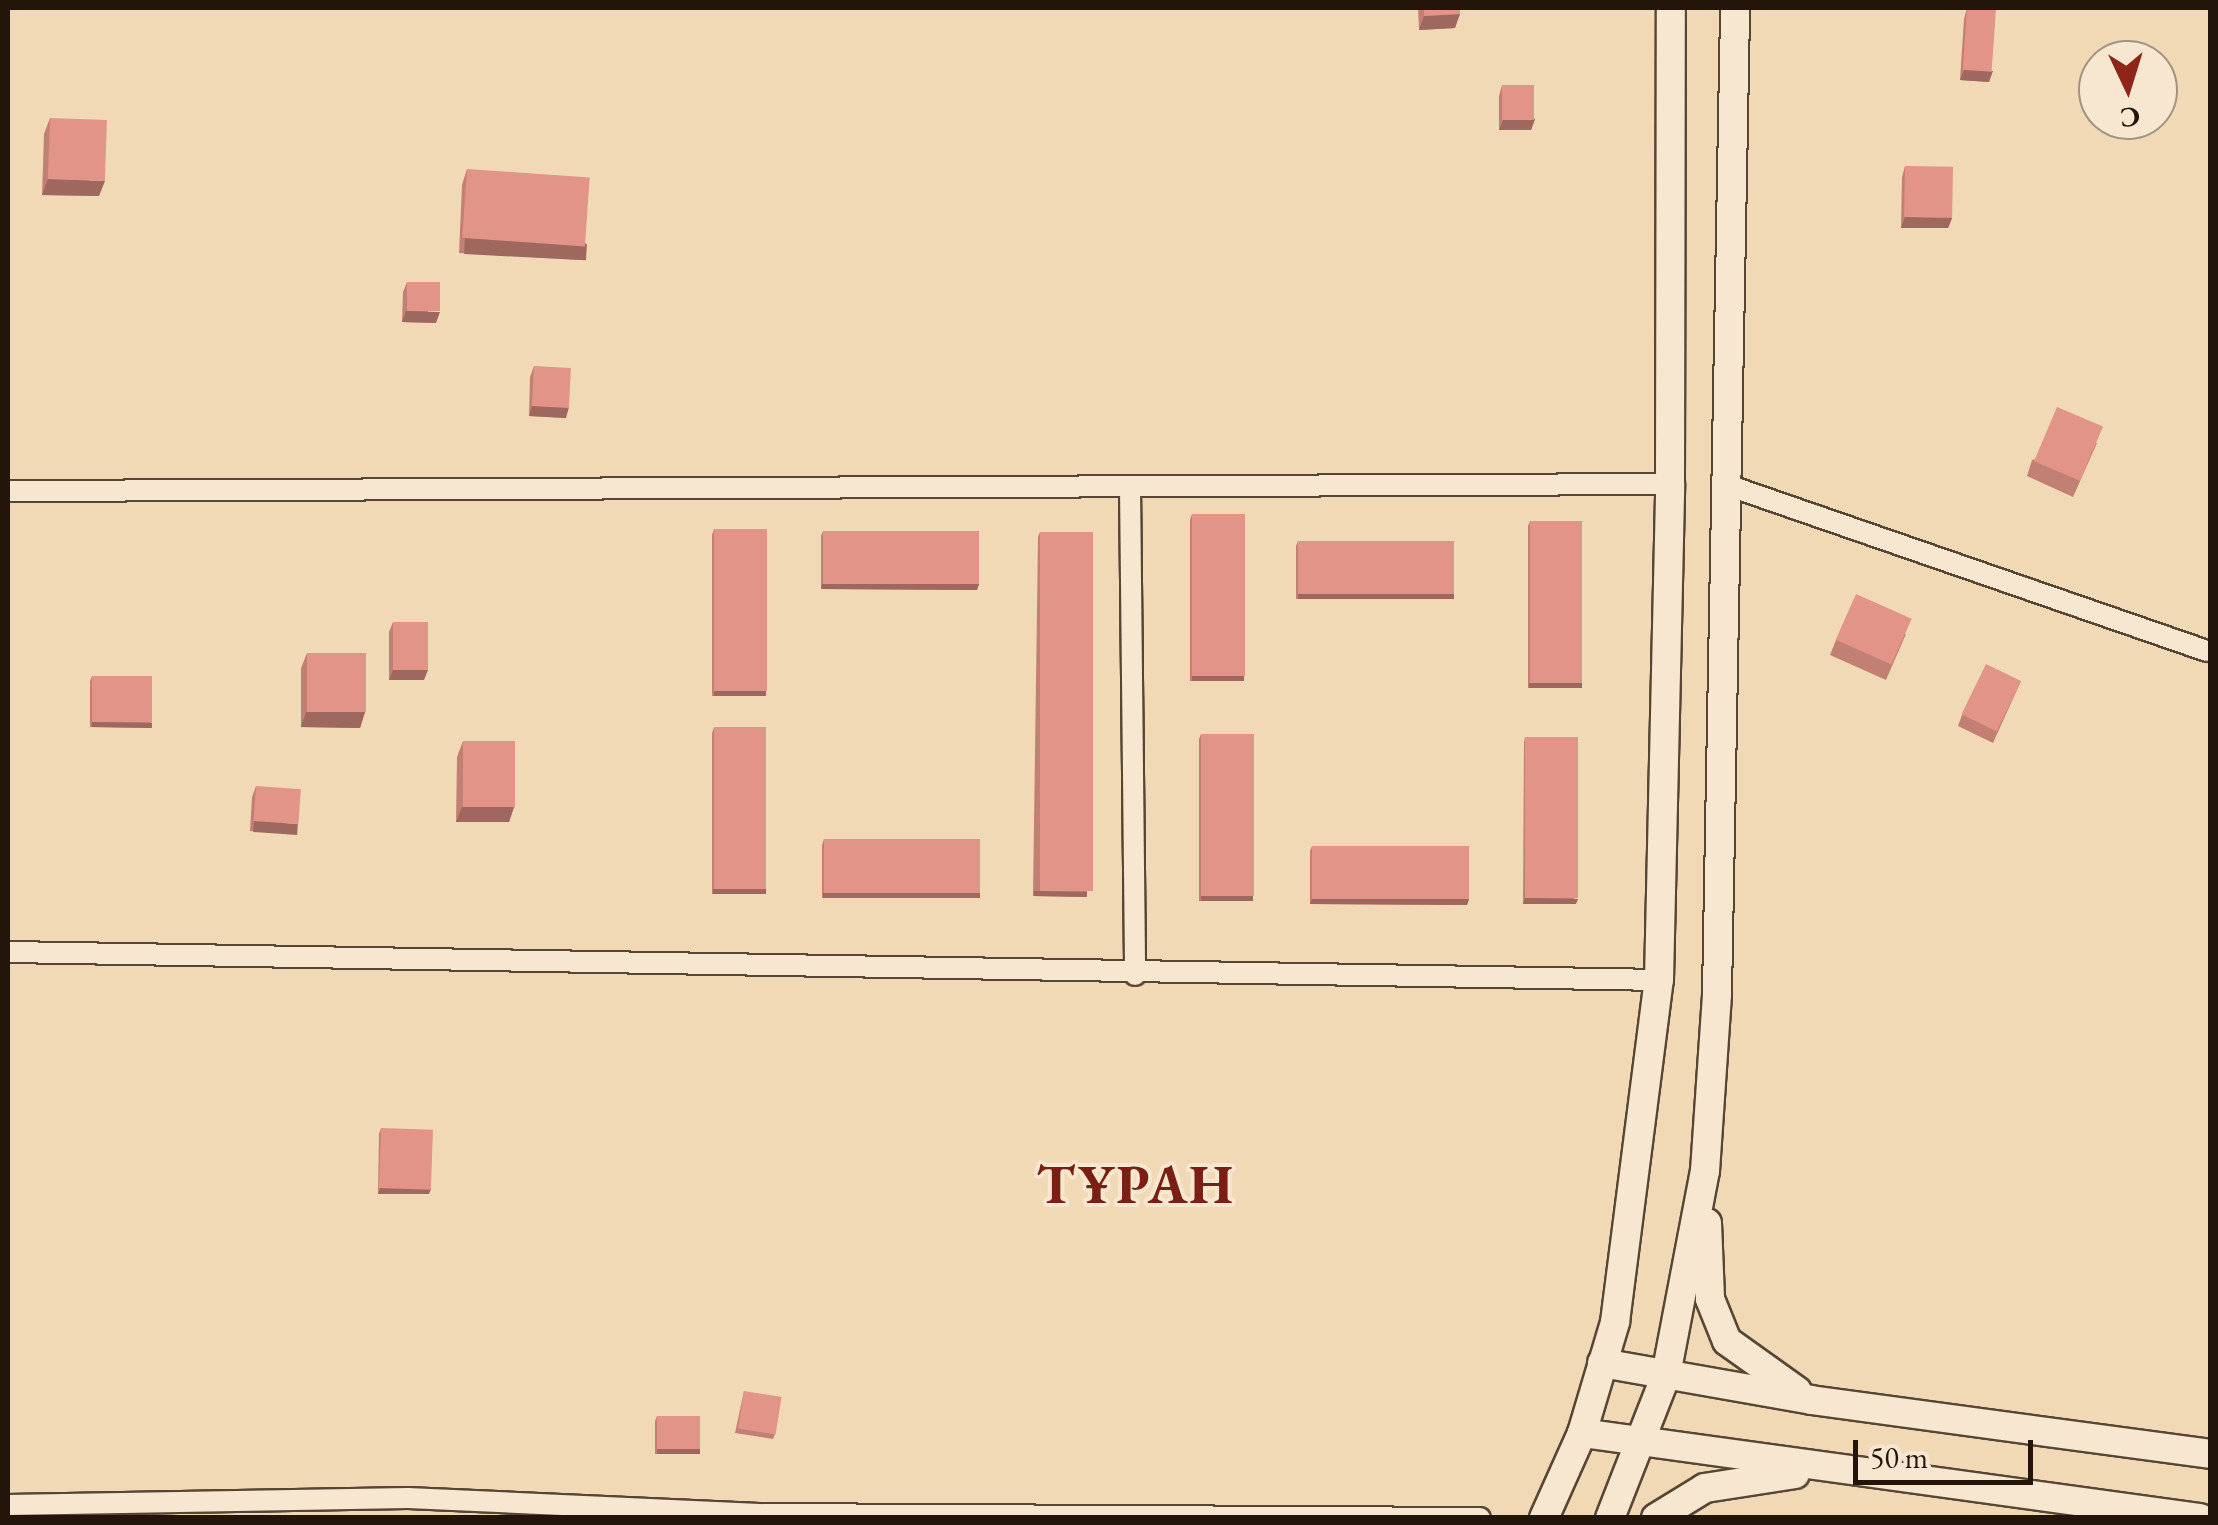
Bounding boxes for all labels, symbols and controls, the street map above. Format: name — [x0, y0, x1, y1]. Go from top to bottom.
north arrow — [2078, 40, 2178, 140]
text: С — [2119, 99, 2141, 137]
district label: ТҰРАН — [1036, 1151, 1236, 1217]
scale bar — [1858, 1420, 2038, 1482]
text: 50 m — [1870, 1438, 1928, 1477]

